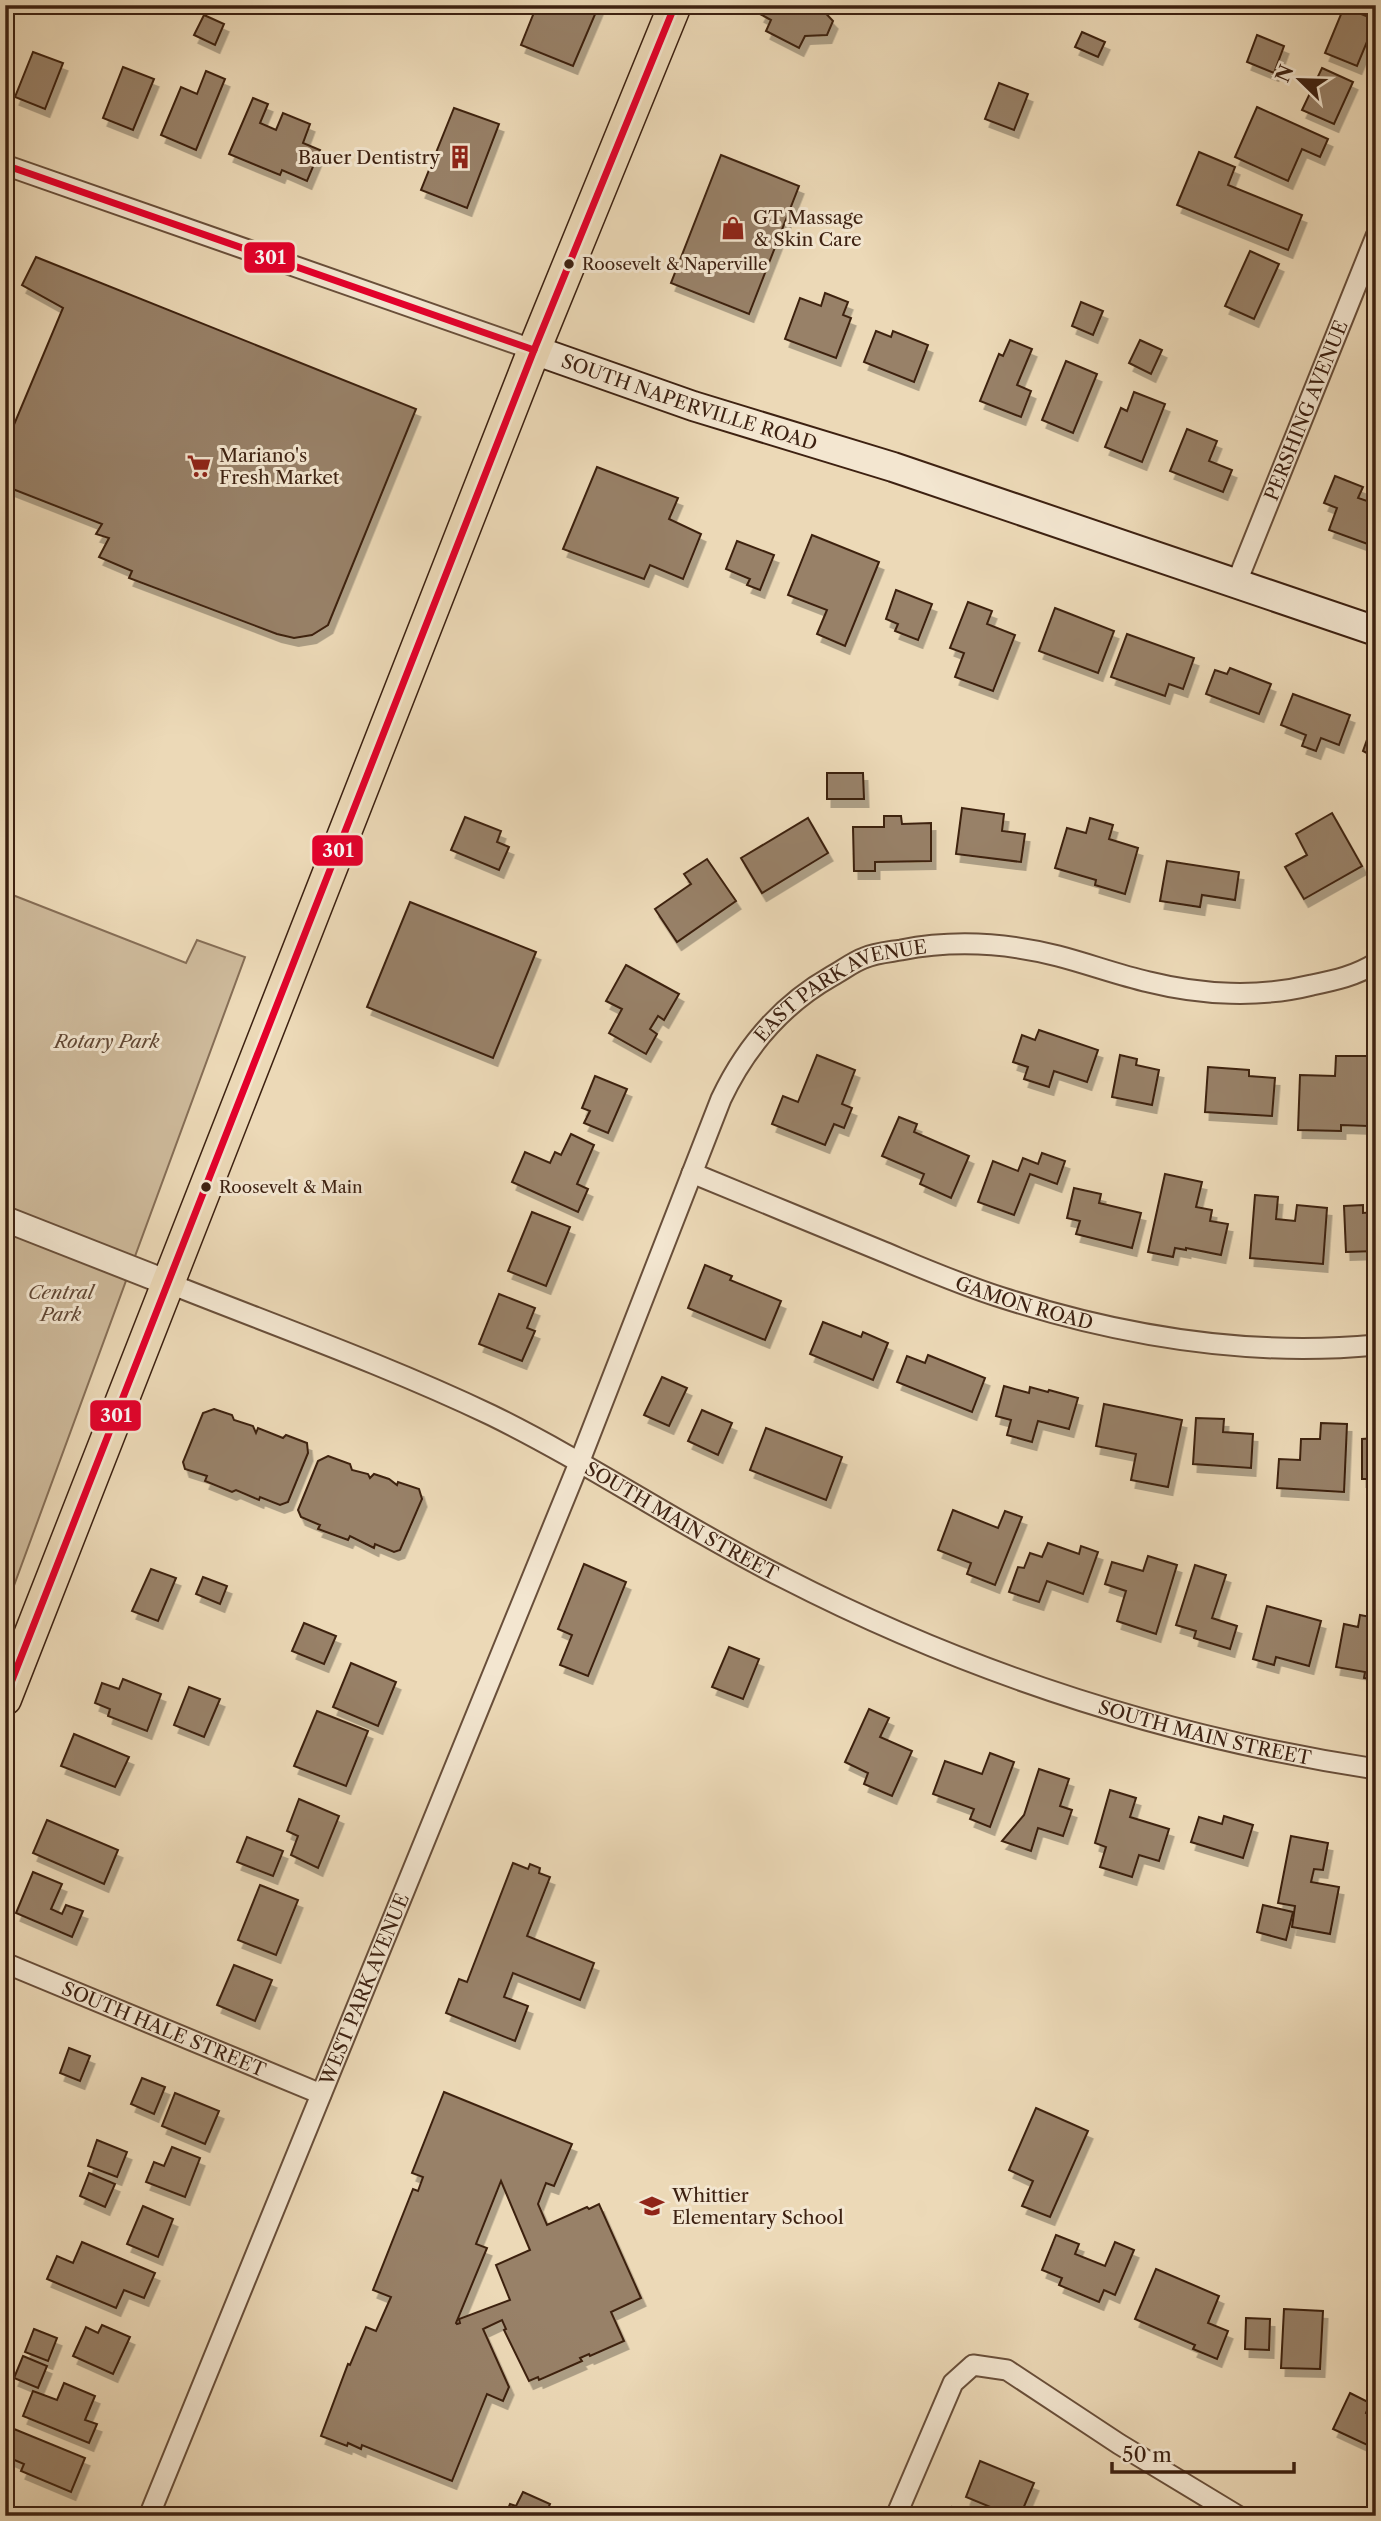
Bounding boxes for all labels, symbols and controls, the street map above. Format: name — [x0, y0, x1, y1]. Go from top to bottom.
north arrow — [1266, 46, 1336, 116]
text: N — [1271, 61, 1299, 86]
building icon: Bauer Dentistry — [446, 143, 474, 171]
place label: Bauer Dentistry — [298, 146, 440, 169]
place label: GT Massage & Skin Care — [753, 206, 863, 251]
shop icon: GT Massage & Skin Care — [719, 214, 747, 242]
line badge: 301 — [243, 241, 296, 274]
text: 301 — [254, 246, 286, 269]
place label: Roosevelt & Naperville — [582, 254, 768, 274]
marker: Roosevelt & Naperville — [562, 257, 576, 271]
street label: PERSHING AVENUE — [1259, 317, 1352, 504]
street label: SOUTH NAPERVILLE ROAD — [558, 349, 820, 455]
place label: Mariano's Fresh Market — [219, 444, 340, 489]
supermarket icon: Mariano's Fresh Market — [185, 452, 213, 480]
line badge: 301 — [311, 834, 364, 867]
text: 301 — [322, 839, 354, 862]
street label: EAST PARK AVENUE — [749, 935, 928, 1046]
park label: Rotary Park — [52, 1030, 160, 1053]
place label: Roosevelt & Main — [219, 1177, 363, 1197]
marker: Roosevelt & Main — [199, 1180, 213, 1194]
street label: GAMON ROAD — [952, 1271, 1095, 1334]
park label: Central Park — [28, 1281, 96, 1326]
line badge: 301 — [89, 1399, 142, 1432]
text: 301 — [100, 1404, 132, 1427]
street label: SOUTH MAIN STREET — [581, 1457, 783, 1585]
street label: SOUTH MAIN STREET — [1096, 1695, 1314, 1770]
street label: WEST PARK AVENUE — [314, 1890, 414, 2089]
street label: SOUTH HALE STREET — [59, 1976, 270, 2082]
place label: Whittier Elementary School — [671, 2184, 844, 2229]
school or university icon: Whittier Elementary School — [638, 2192, 666, 2220]
scale bar — [1112, 2430, 1294, 2474]
text: 50 m — [1122, 2442, 1172, 2467]

